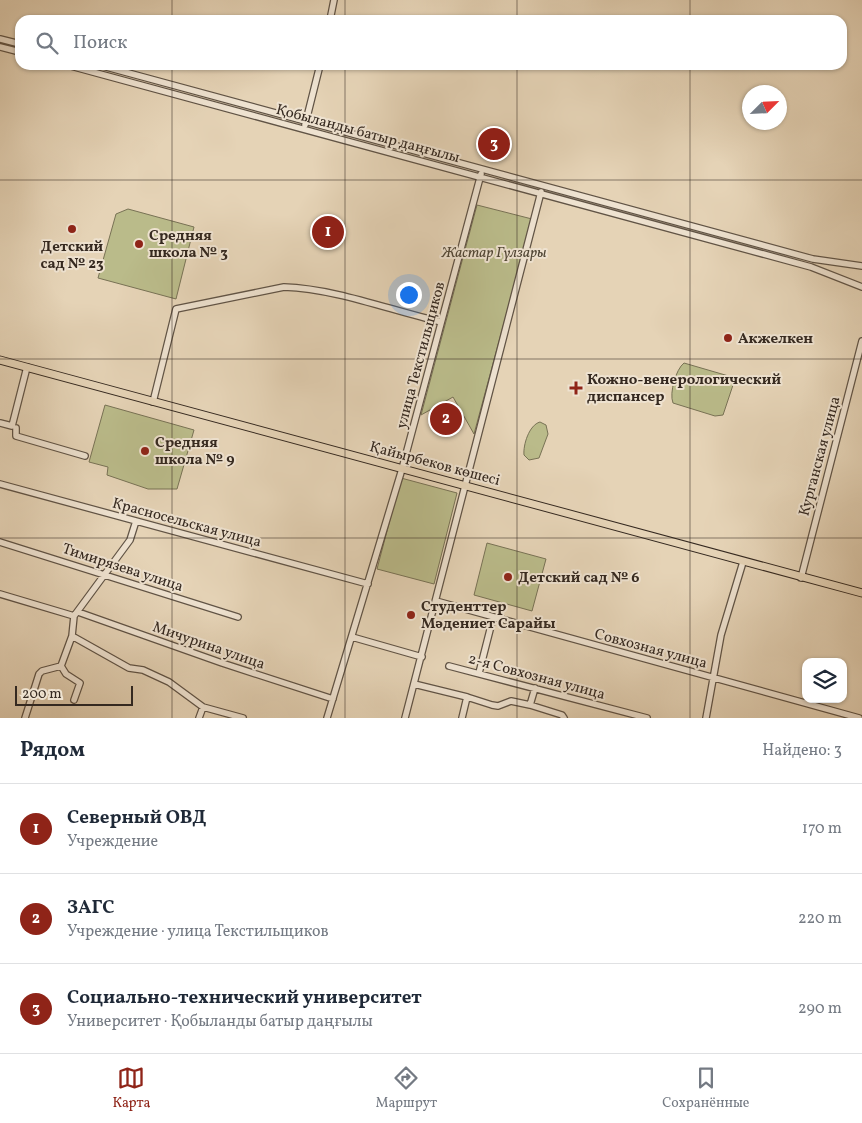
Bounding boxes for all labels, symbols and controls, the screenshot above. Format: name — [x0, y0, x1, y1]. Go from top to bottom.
search box — [15, 15, 847, 70]
icon: search — [33, 29, 61, 57]
text: Поиск — [73, 30, 127, 56]
north arrow — [742, 85, 787, 130]
street label: Қобыланды батыр даңғылы — [273, 100, 462, 169]
pin: 3 — [478, 125, 510, 163]
pin: 1 — [312, 213, 344, 251]
marker: Детский сад № 23 — [66, 223, 78, 235]
place label: Средняя школа № 3 — [149, 226, 228, 264]
place label: Детский сад № 23 — [40, 237, 104, 275]
marker: Средняя школа № 3 — [133, 238, 145, 250]
park label: Жастар Гүлзары — [440, 243, 547, 264]
street label: улица Текстильщиков — [392, 280, 451, 431]
your location — [396, 282, 422, 308]
place label: Акжелкен — [738, 329, 813, 350]
marker: Акжелкен — [722, 332, 734, 344]
place label: Кожно-венерологический диспансер — [587, 370, 781, 408]
marker: Кожно-венерологический диспансер — [569, 381, 583, 395]
street label: Курганская улица — [794, 394, 847, 519]
pin: 2 — [430, 400, 462, 438]
place label: Средняя школа № 9 — [155, 433, 234, 471]
street label: Қайырбеков көшесі — [367, 437, 502, 492]
marker: Средняя школа № 9 — [139, 445, 151, 457]
street label: Красносельская улица — [110, 493, 264, 553]
street label: Тимирязева улица — [59, 539, 186, 598]
place label: Детский сад № 6 — [518, 568, 640, 589]
marker: Детский сад № 6 — [502, 571, 514, 583]
place label: Студенттер Мәдениет Сарайы — [421, 597, 556, 635]
marker: Студенттер Мәдениет Сарайы — [405, 609, 417, 621]
street label: Мичурина улица — [149, 617, 268, 676]
street label: Совхозная улица — [592, 624, 709, 675]
street label: 2-я Совхозная улица — [466, 649, 607, 706]
map controls — [802, 658, 847, 703]
button: layers — [802, 658, 847, 703]
scale bar — [15, 683, 132, 706]
text: 200 m — [22, 685, 62, 704]
text: Рядом — [20, 736, 85, 765]
text: Найдено: 3 — [762, 740, 842, 762]
text: Северный ОВД — [67, 805, 207, 831]
text: 1 — [33, 818, 39, 840]
text: 170 m — [802, 818, 842, 840]
text: Учреждение — [67, 831, 158, 853]
text: ЗАГС — [67, 895, 114, 921]
text: 2 — [32, 908, 40, 930]
text: 220 m — [798, 908, 842, 930]
text: Учреждение · улица Текстильщиков — [67, 921, 329, 943]
text: Социально-технический университет — [67, 985, 422, 1011]
text: 3 — [32, 998, 40, 1020]
text: 290 m — [798, 998, 842, 1020]
text: Университет · Қобыланды батыр даңғылы — [67, 1011, 373, 1033]
tab: Карта — [112, 1064, 150, 1113]
tab: Маршрут — [375, 1064, 437, 1113]
tab: Сохранённые — [662, 1064, 750, 1113]

